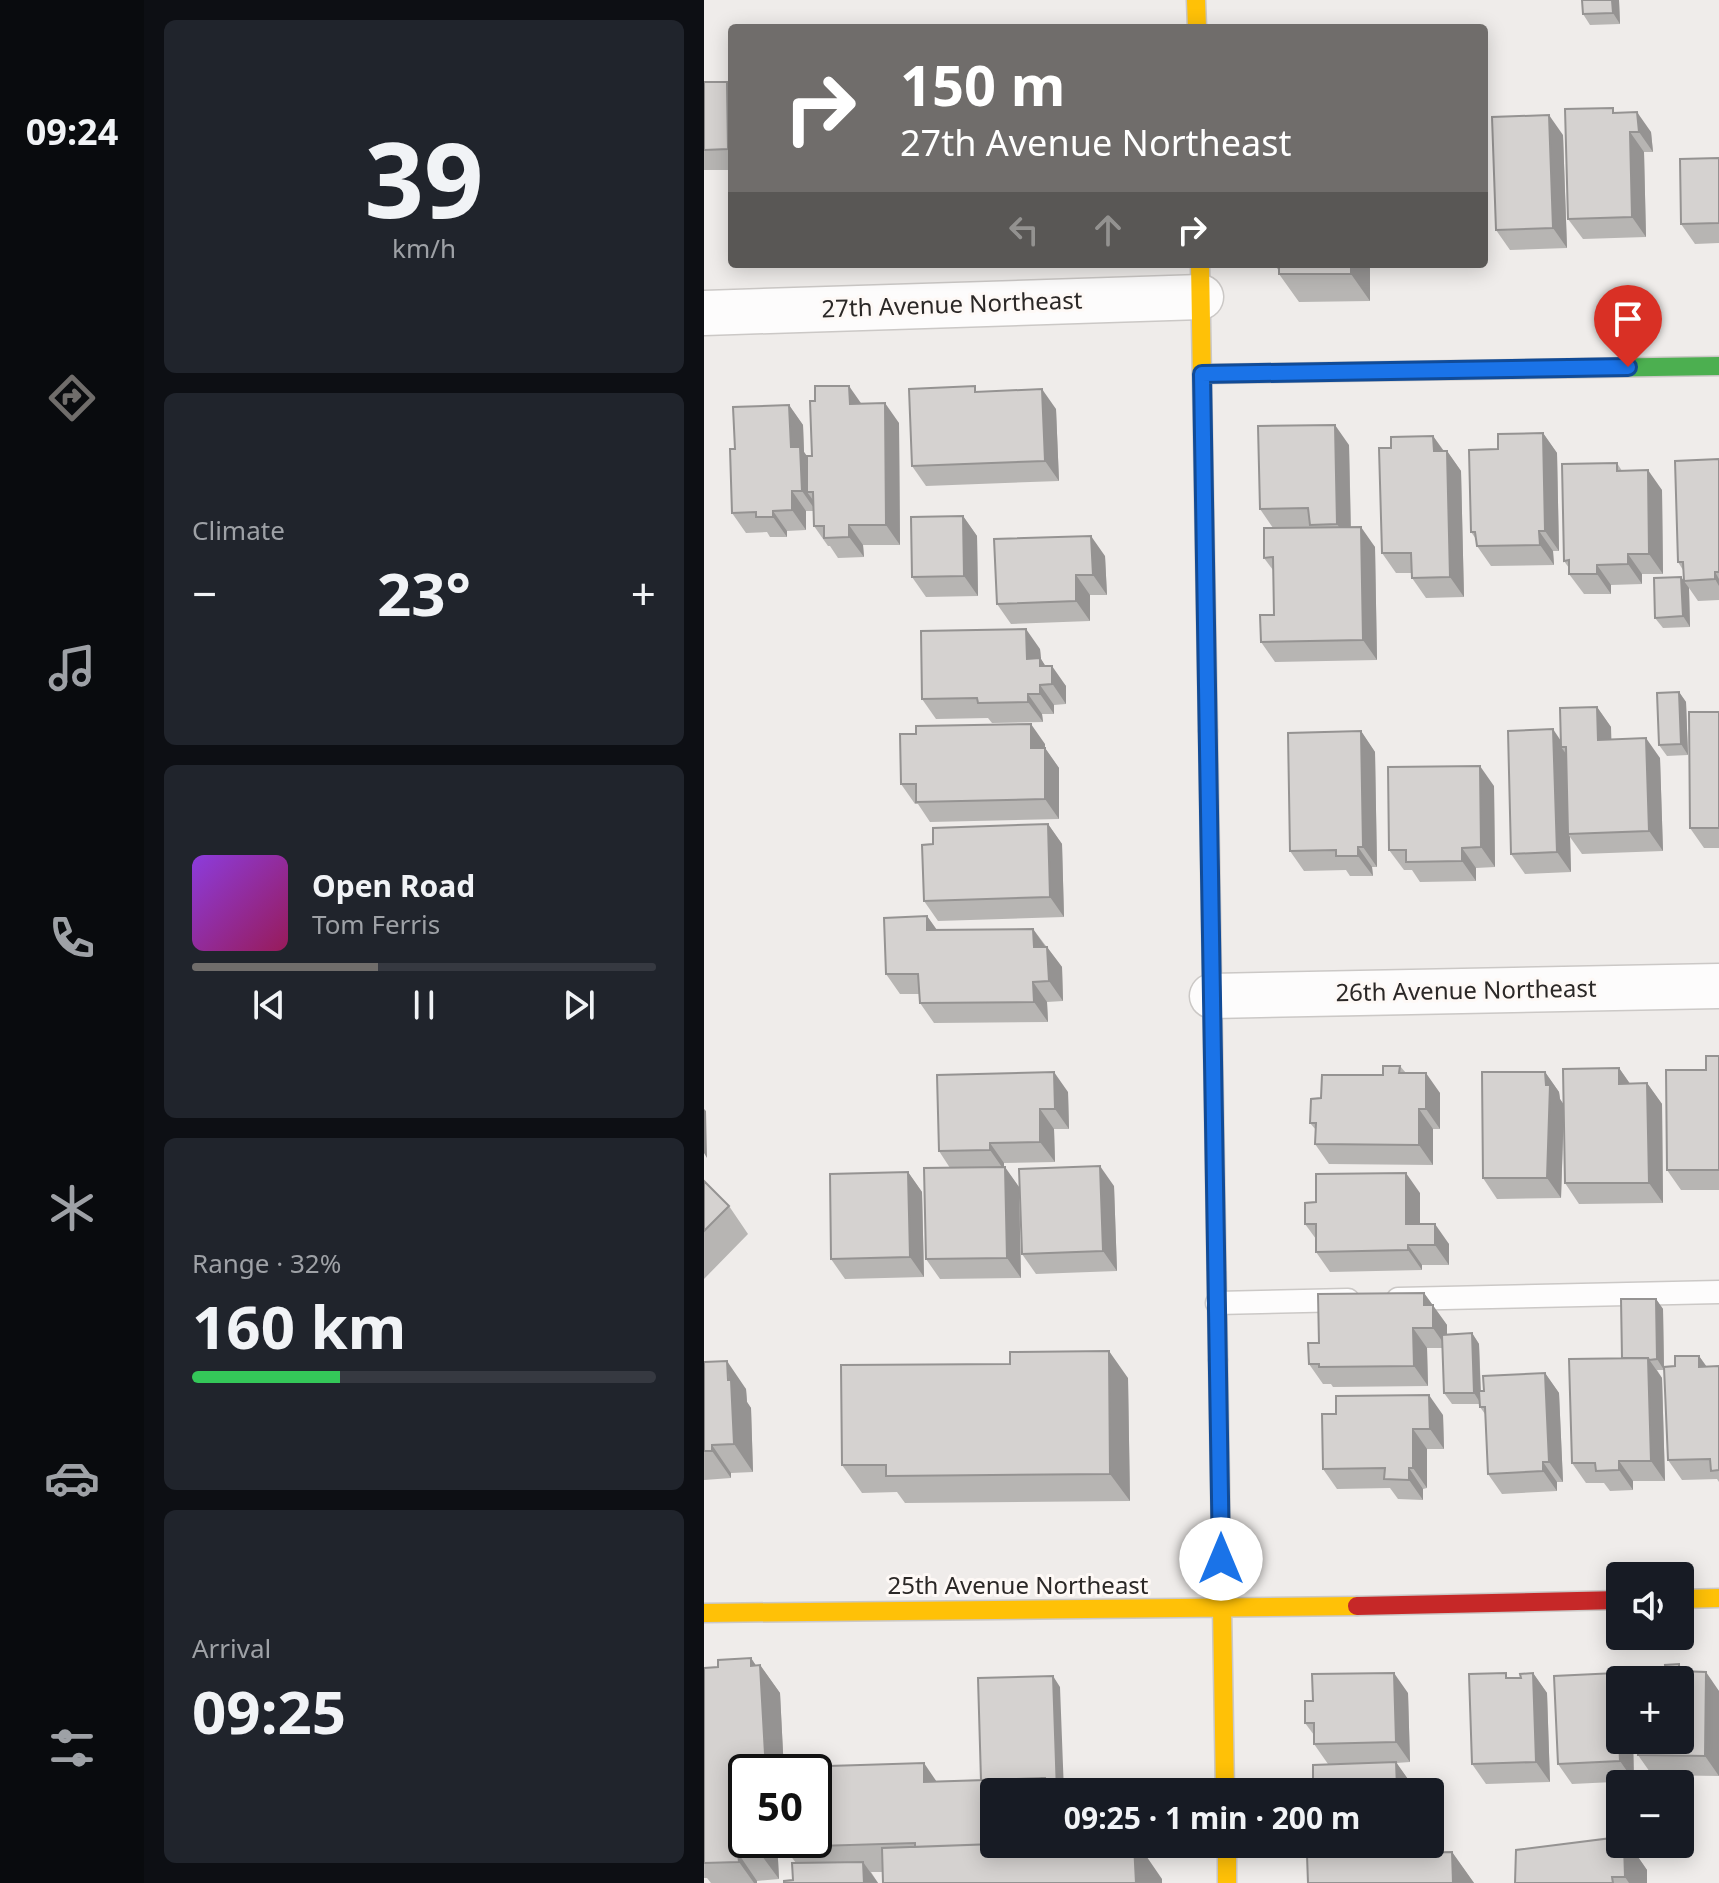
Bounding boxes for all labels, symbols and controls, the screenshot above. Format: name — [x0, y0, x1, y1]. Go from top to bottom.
text: 150 m — [900, 46, 1065, 122]
icon: right — [768, 56, 872, 160]
text: 09:24 — [26, 107, 118, 156]
text: 39 — [365, 107, 483, 248]
text: 27th Avenue Northeast — [900, 118, 1292, 167]
icon: left — [1002, 208, 1046, 252]
icon: ahead — [1086, 208, 1130, 252]
icon: right — [1170, 208, 1214, 252]
text: km/h — [392, 230, 456, 266]
street label: 27th Avenue Northeast — [821, 282, 1083, 325]
pin — [1594, 285, 1662, 367]
icon: arrive — [1606, 297, 1650, 341]
icon: directions — [44, 370, 100, 426]
text: Climate — [192, 512, 285, 548]
text: 23° — [377, 552, 471, 634]
text: − — [192, 563, 217, 623]
text: + — [631, 563, 656, 623]
icon: music — [44, 640, 100, 696]
text: Open Road — [312, 865, 475, 906]
text: Tom Ferris — [312, 906, 440, 942]
icon: phone — [44, 910, 100, 966]
street label: 26th Avenue Northeast — [1335, 971, 1597, 1008]
icon: previous — [247, 983, 291, 1027]
icon: pause — [402, 983, 446, 1027]
icon: next — [557, 983, 601, 1027]
icon: climate — [44, 1180, 100, 1236]
text: Range · 32% — [192, 1245, 341, 1281]
text: 160 km — [192, 1285, 406, 1367]
icon: car — [44, 1450, 100, 1506]
position arrow — [1179, 1517, 1263, 1601]
map controls — [1606, 1562, 1694, 1858]
button: sound — [1606, 1562, 1694, 1650]
street label: 25th Avenue Northeast — [887, 1568, 1149, 1601]
text: Arrival — [192, 1630, 271, 1666]
button: + — [1606, 1666, 1694, 1754]
text: 09:25 — [192, 1670, 346, 1752]
icon: filters — [44, 1720, 100, 1776]
speed limit sign: 50 — [728, 1754, 832, 1858]
button: − — [1606, 1770, 1694, 1858]
text: 09:25 · 1 min · 200 m — [1064, 1797, 1360, 1838]

